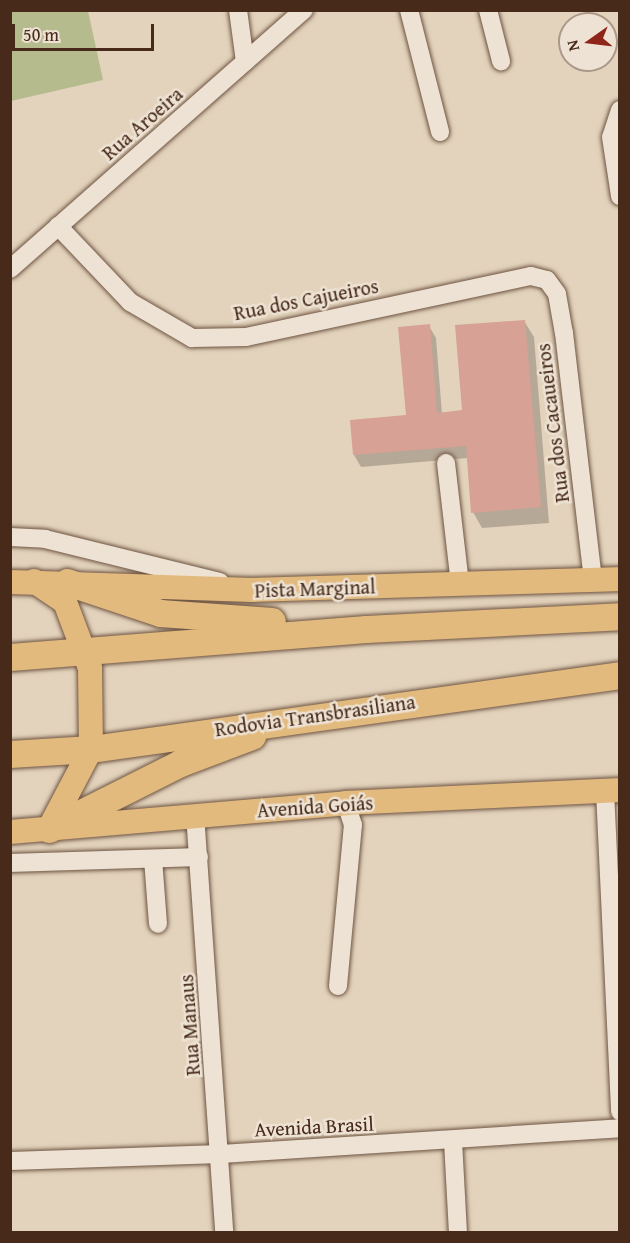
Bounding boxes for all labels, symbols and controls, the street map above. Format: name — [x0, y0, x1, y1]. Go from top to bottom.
scale bar — [15, 12, 158, 50]
north arrow — [558, 12, 618, 72]
text: 50 m — [23, 21, 59, 48]
text: N — [560, 38, 585, 54]
street label: Rua Aroeira — [97, 81, 187, 165]
street label: Rua dos Cajueiros — [232, 273, 380, 325]
street label: Rua dos Cacaueiros — [530, 342, 574, 504]
street label: Pista Marginal — [254, 574, 376, 602]
street label: Rodovia Transbrasiliana — [213, 689, 417, 741]
street label: Avenida Goiás — [256, 790, 374, 822]
street label: Rua Manaus — [173, 974, 205, 1076]
street label: Avenida Brasil — [254, 1111, 374, 1141]

